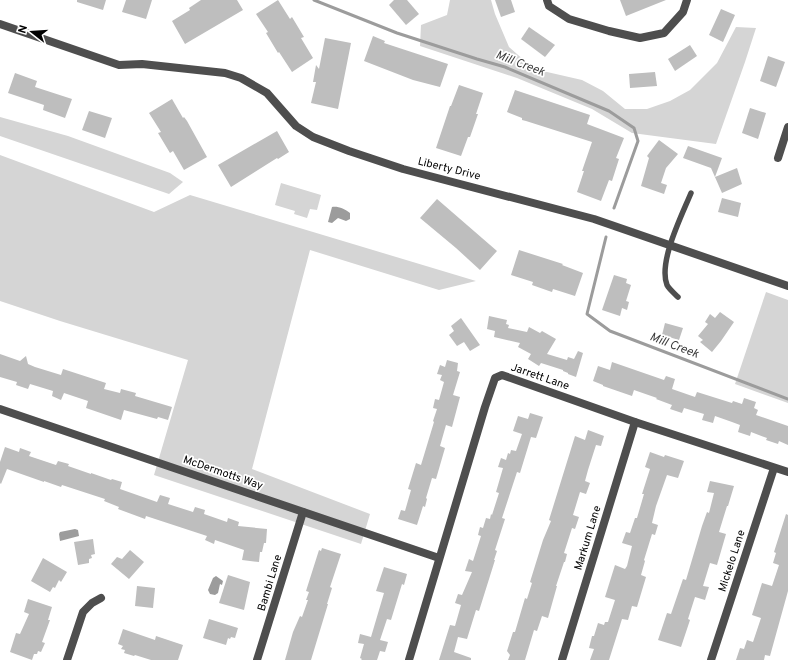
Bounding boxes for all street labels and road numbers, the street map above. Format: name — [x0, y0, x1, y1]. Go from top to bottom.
street label: Liberty Drive — [416, 154, 482, 184]
street label: Jarrett Lane — [509, 360, 571, 394]
street label: McDermotts Way — [181, 453, 265, 493]
street label: Markum Lane — [572, 504, 604, 572]
street label: Mickelo Lane — [715, 528, 749, 594]
street label: Bambi Lane — [255, 553, 285, 613]

